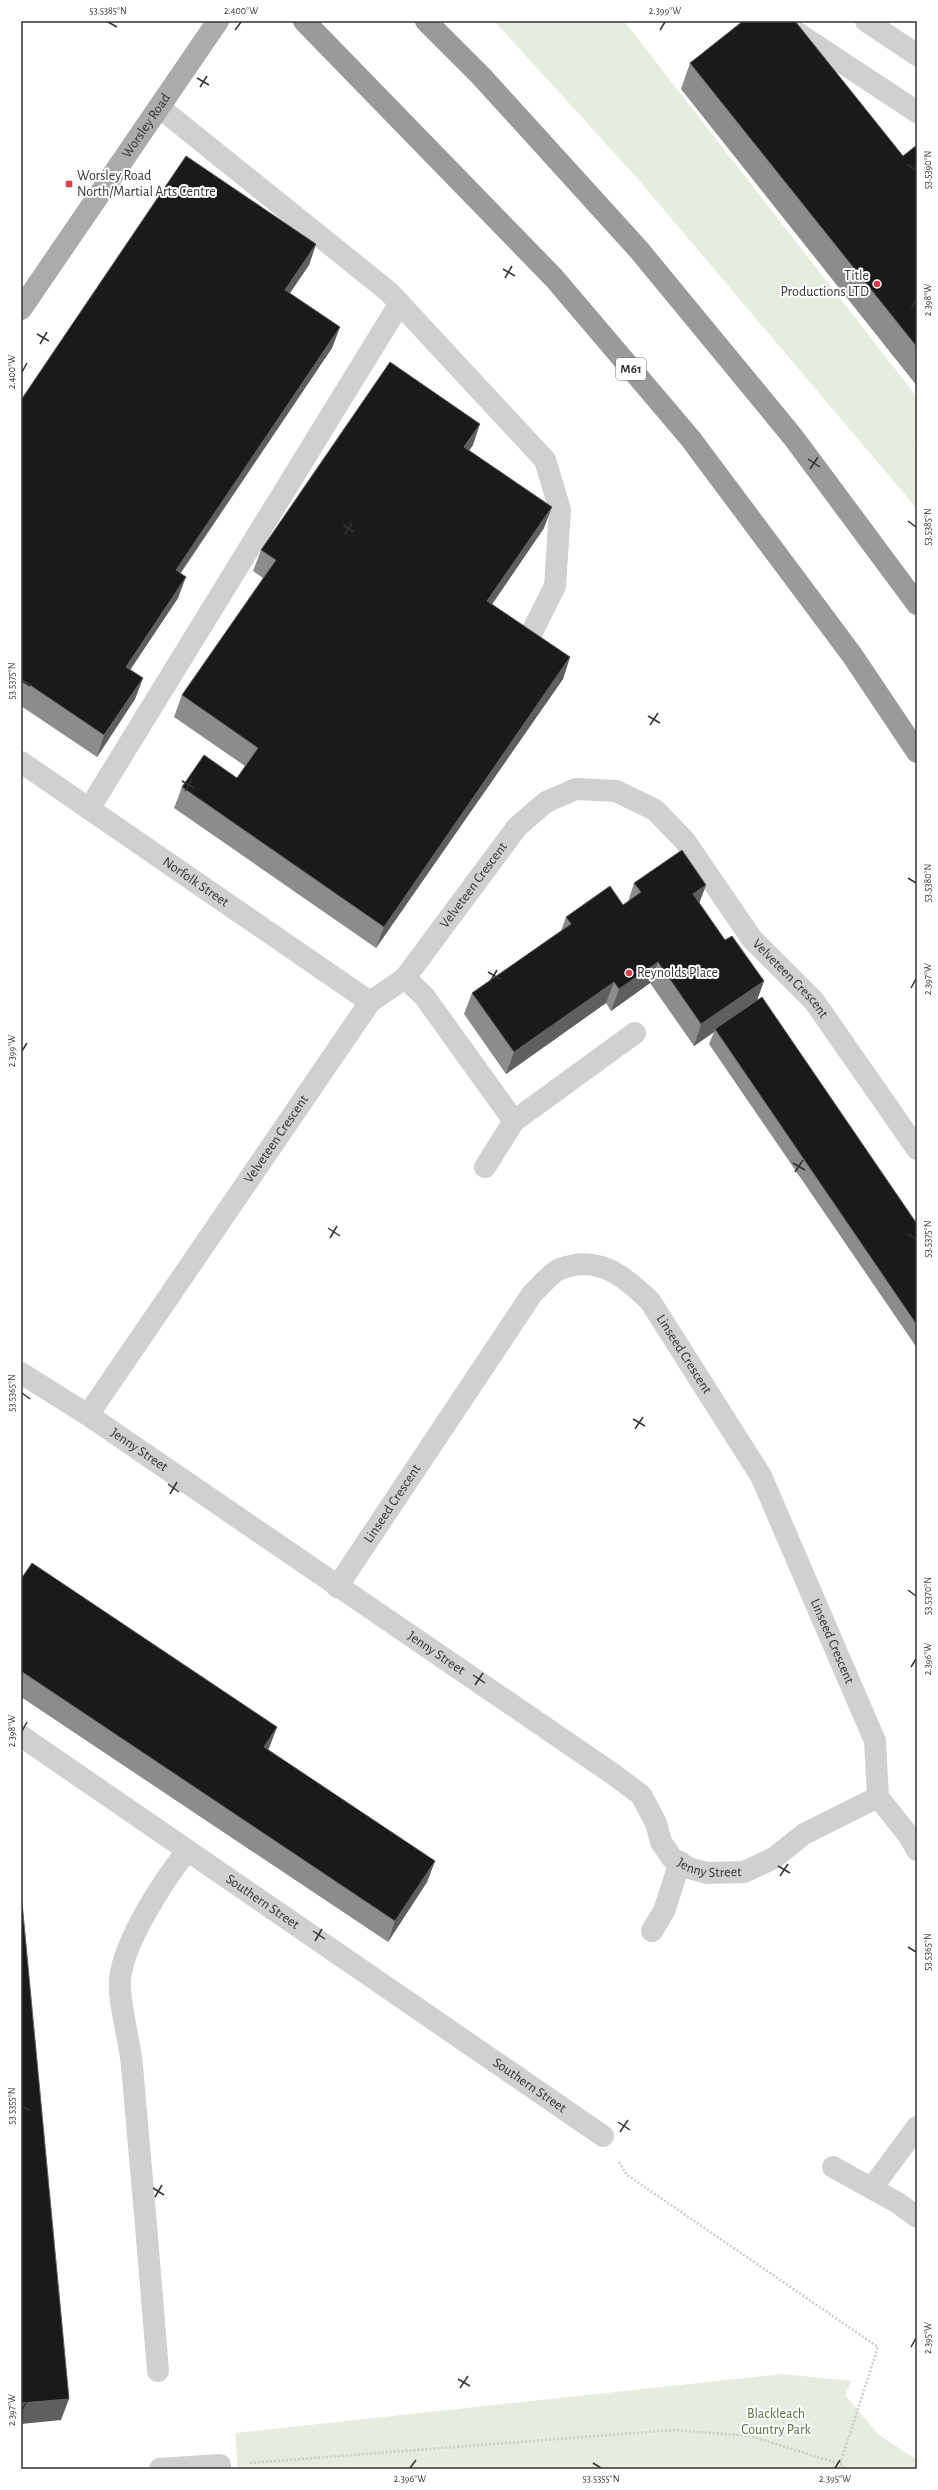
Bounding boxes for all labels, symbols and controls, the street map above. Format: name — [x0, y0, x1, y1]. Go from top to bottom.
text: 53.5385°N — [89, 6, 127, 16]
text: 2.400°W — [224, 6, 258, 16]
text: 2.399°W — [649, 6, 681, 16]
street label: Worsley Road — [120, 91, 173, 160]
text: 53.5390°N — [923, 151, 933, 189]
place label: Worsley Road North/Martial Arts Centre — [77, 169, 216, 199]
marker: Worsley Road North/Martial Arts Centre — [64, 179, 74, 189]
place label: Title Productions LTD — [780, 269, 869, 299]
marker: Title Productions LTD — [872, 279, 882, 289]
text: 2.398°W — [923, 284, 933, 316]
text: 2.400°W — [7, 355, 17, 389]
road number: M61 — [616, 358, 646, 380]
text: 53.5385°N — [923, 508, 933, 546]
text: 53.5375°N — [7, 663, 17, 700]
street label: Velveteen Crescent — [438, 839, 510, 931]
street label: Norfolk Street — [160, 855, 232, 910]
text: 53.5380°N — [923, 864, 933, 902]
street label: Velveteen Crescent — [750, 937, 831, 1021]
text: 2.397°W — [923, 963, 933, 995]
place label: Reynolds Place — [637, 966, 718, 980]
marker: Reynolds Place — [624, 968, 634, 978]
text: 2.399°W — [7, 1035, 17, 1067]
street label: Velveteen Crescent — [242, 1092, 311, 1186]
text: 53.5375°N — [923, 1221, 933, 1258]
street label: Linseed Crescent — [654, 1312, 714, 1397]
text: 53.5365°N — [7, 1374, 17, 1412]
street label: Jenny Street — [108, 1426, 171, 1475]
street label: Linseed Crescent — [361, 1462, 424, 1545]
text: 53.5370°N — [923, 1577, 933, 1615]
street label: Linseed Crescent — [808, 1597, 857, 1686]
street label: Jenny Street — [405, 1629, 468, 1678]
text: 2.396°W — [923, 1643, 933, 1675]
text: 2.398°W — [7, 1715, 17, 1747]
street label: Jenny Street — [675, 1856, 742, 1880]
street label: Southern Street — [223, 1872, 302, 1932]
text: 53.5365°N — [923, 1933, 933, 1971]
street label: Southern Street — [490, 2055, 569, 2116]
text: 53.5355°N — [7, 2087, 17, 2125]
text: 2.395°W — [923, 2322, 933, 2354]
text: 2.397°W — [7, 2394, 17, 2426]
park label: Blackleach Country Park — [741, 2407, 811, 2437]
text: 2.396°W — [394, 2474, 426, 2484]
text: 53.5355°N — [582, 2474, 620, 2484]
text: 2.395°W — [819, 2474, 851, 2484]

